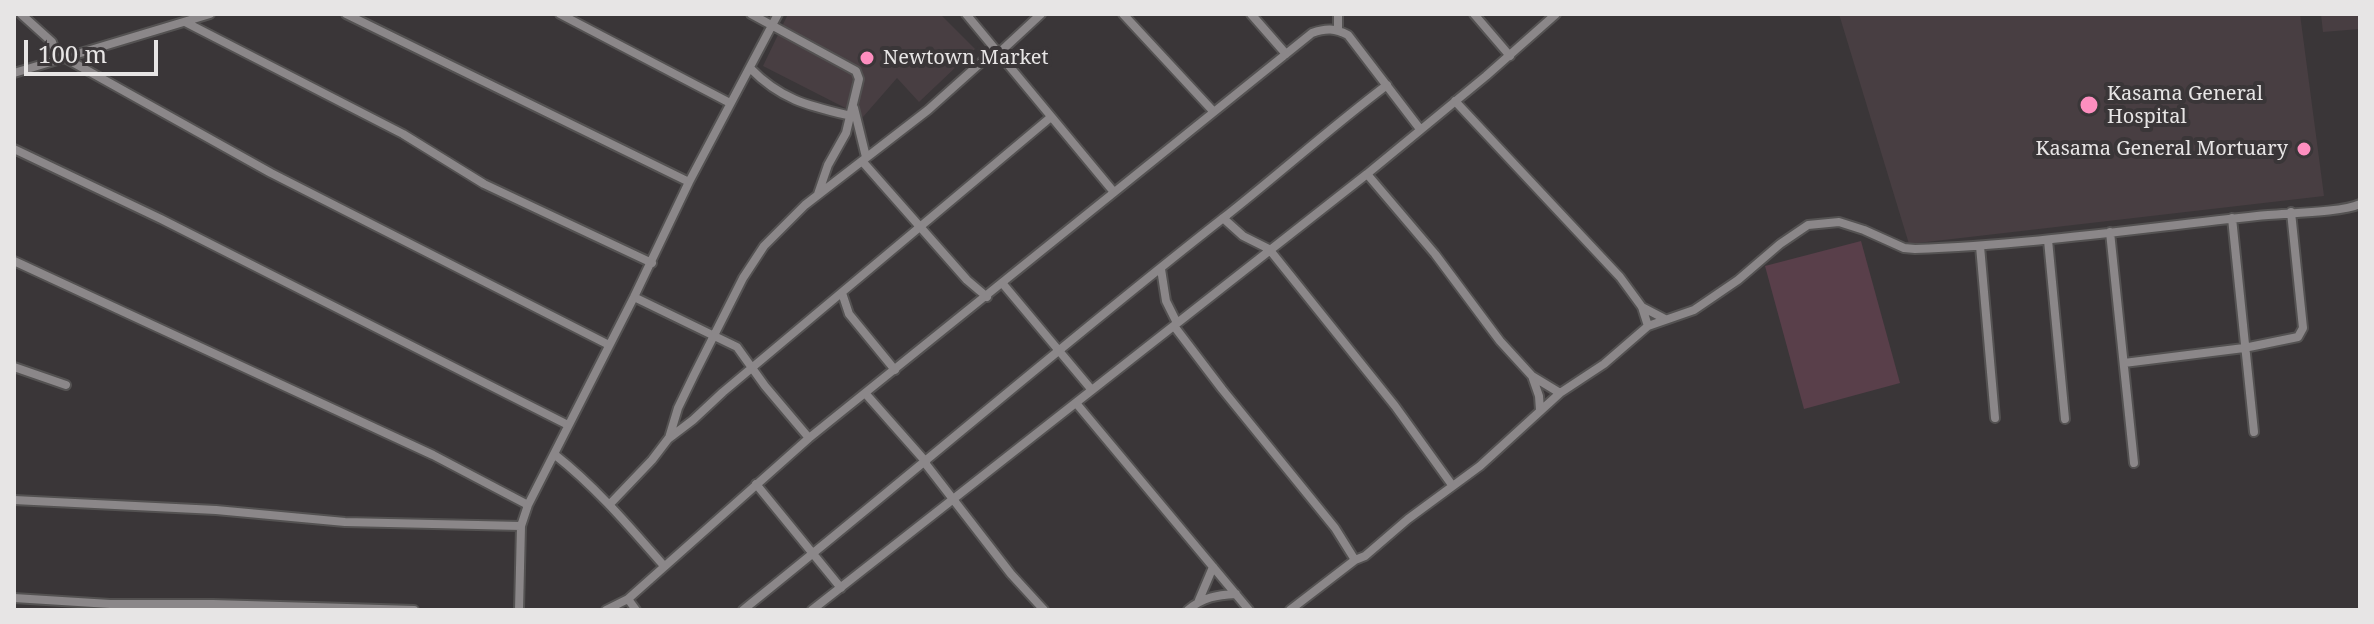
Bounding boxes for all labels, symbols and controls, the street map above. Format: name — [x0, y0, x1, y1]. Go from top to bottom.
scale bar — [28, 24, 162, 74]
text: 100 m — [38, 37, 107, 70]
place label: Newtown Market — [883, 46, 1049, 70]
marker: Newtown Market — [858, 49, 876, 67]
place label: Kasama General Hospital — [2107, 82, 2263, 129]
marker: Kasama General Hospital — [2078, 94, 2100, 116]
place label: Kasama General Mortuary — [2035, 137, 2288, 161]
marker: Kasama General Mortuary — [2295, 140, 2313, 158]

